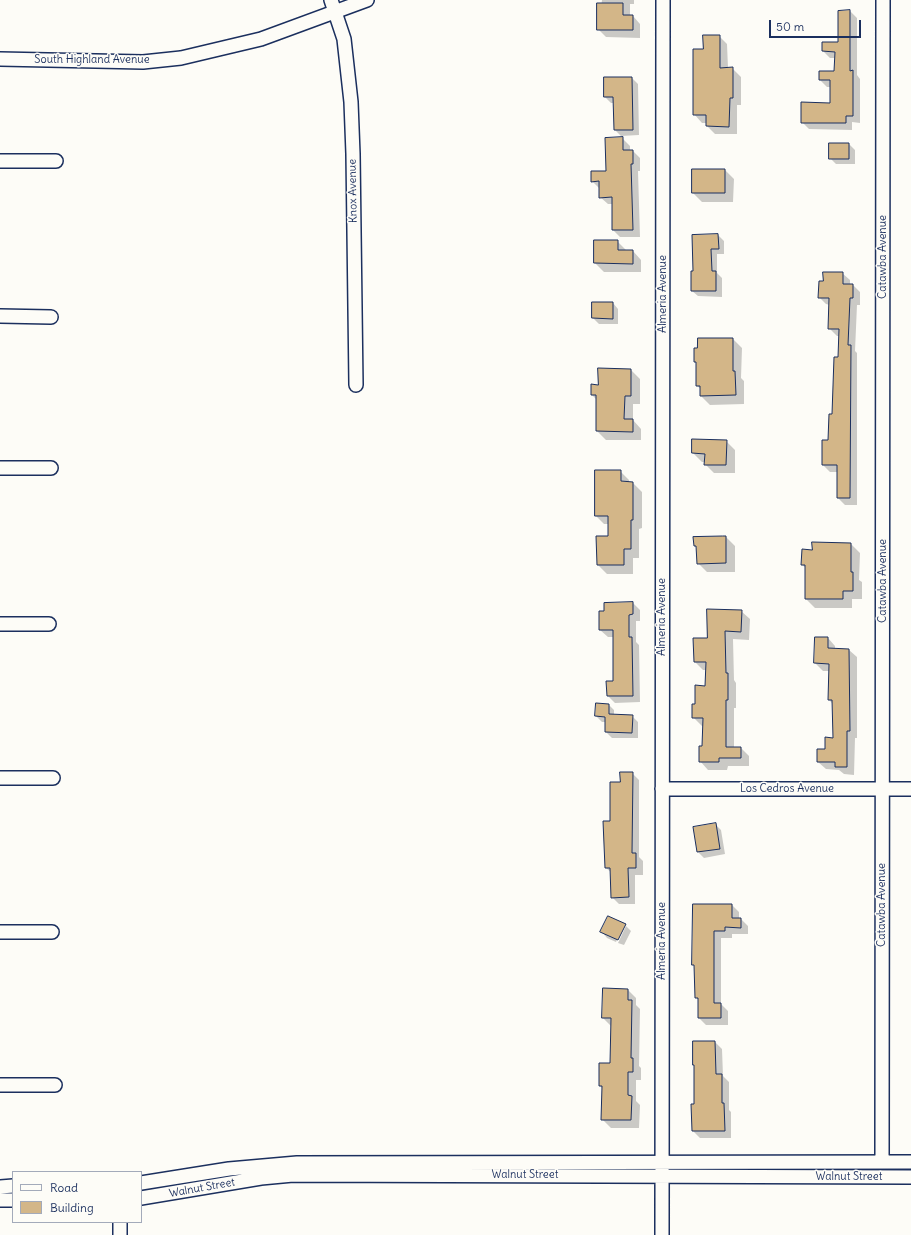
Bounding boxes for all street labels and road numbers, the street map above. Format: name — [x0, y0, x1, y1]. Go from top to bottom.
street label: South Highland Avenue — [34, 53, 150, 67]
street label: Knox Avenue — [346, 159, 360, 223]
street label: Catawba Avenue — [876, 215, 890, 299]
street label: Almeria Avenue — [656, 255, 670, 333]
street label: Catawba Avenue — [876, 539, 890, 623]
street label: Almeria Avenue — [655, 578, 669, 656]
street label: Los Cedros Avenue — [740, 782, 834, 796]
street label: Catawba Avenue — [875, 863, 889, 947]
street label: Almeria Avenue — [655, 902, 669, 980]
street label: Walnut Street — [492, 1168, 558, 1182]
street label: Walnut Street — [816, 1170, 882, 1184]
street label: Walnut Street — [168, 1176, 236, 1200]

